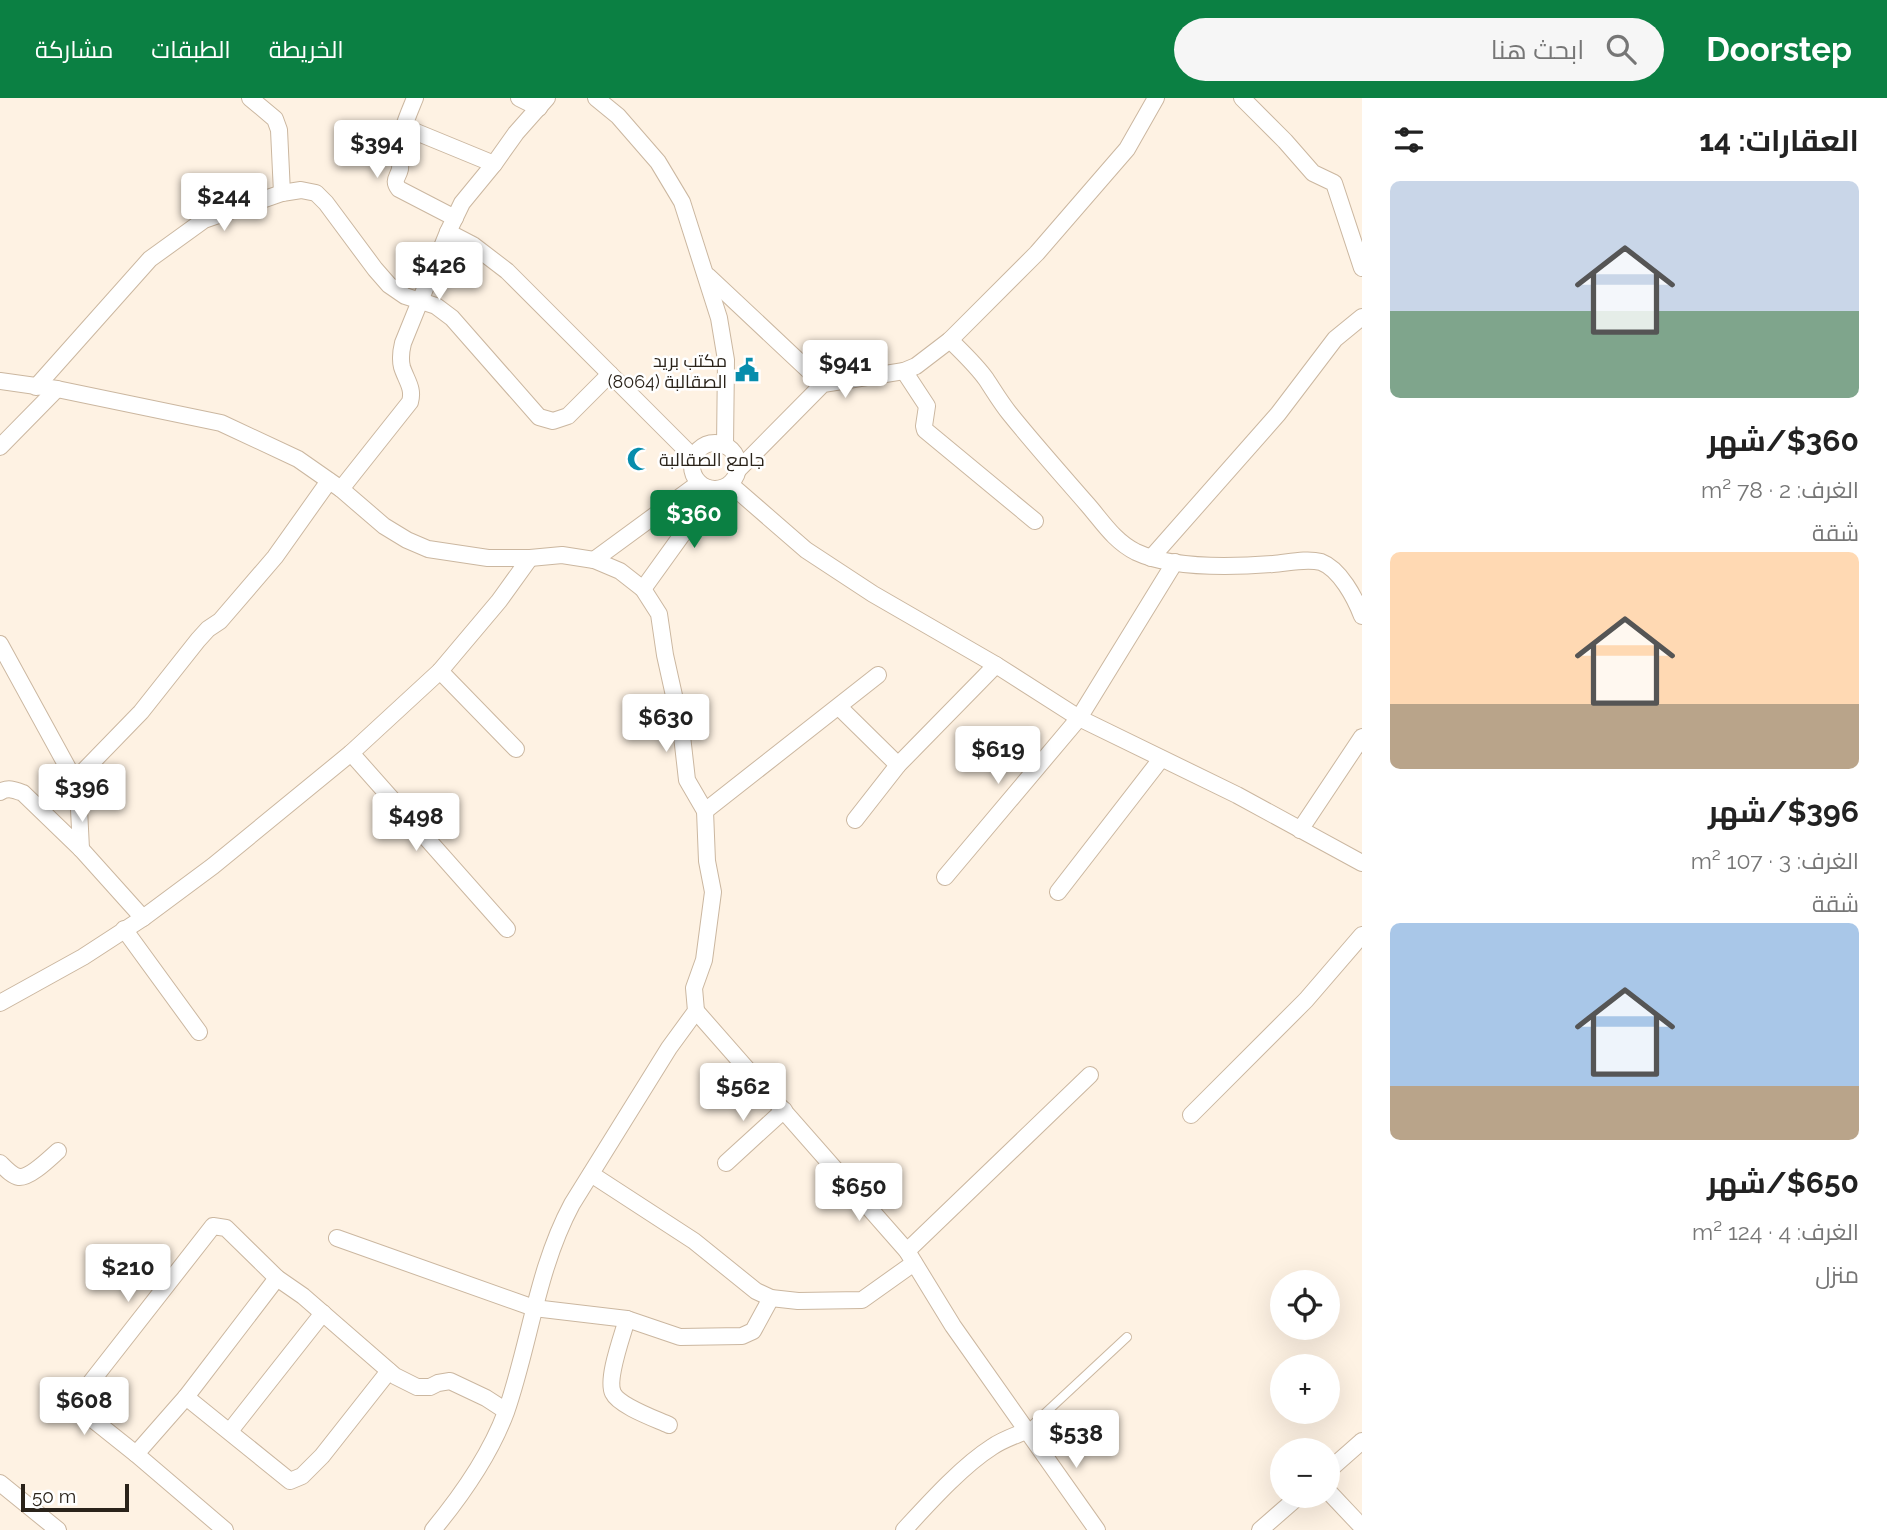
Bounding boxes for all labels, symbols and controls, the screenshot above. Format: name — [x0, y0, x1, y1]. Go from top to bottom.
search box — [1174, 18, 1664, 81]
icon: search — [1602, 30, 1640, 68]
text: Doorstep — [1706, 30, 1852, 69]
text: مشاركة — [35, 35, 113, 64]
text: الطبقات — [151, 35, 231, 64]
text: الخريطة — [269, 35, 344, 64]
text: ابحث هنا — [1491, 35, 1584, 65]
pin: $394 — [336, 120, 418, 180]
icon: filters — [1390, 121, 1428, 159]
text: العقارات: 14 — [1699, 123, 1859, 158]
text: $394 — [350, 129, 404, 156]
pin: $244 — [183, 174, 265, 233]
text: $244 — [197, 182, 251, 209]
icon: home — [1562, 227, 1688, 353]
pin: $426 — [398, 242, 480, 302]
text: $426 — [412, 251, 466, 278]
pin: $941 — [804, 341, 886, 400]
text: $941 — [819, 349, 871, 376]
place label: مكتب بريد الصقالبة (8064) — [608, 350, 727, 392]
public building icon: مكتب بريد الصقالبة (8064) — [733, 356, 761, 384]
text: $360/شهر — [1707, 423, 1859, 458]
mosque icon: جامع الصقالبة — [625, 445, 653, 473]
place label: جامع الصقالبة — [659, 449, 764, 472]
text: الغرف: 2 · 78 m² — [1701, 476, 1859, 503]
pin: $360 — [653, 490, 735, 550]
text: $360 — [666, 499, 722, 526]
text: شقة — [1812, 519, 1859, 546]
icon: home — [1562, 598, 1688, 724]
pin: $630 — [625, 694, 707, 754]
text: $630 — [638, 703, 694, 730]
pin: $619 — [957, 726, 1039, 786]
text: $619 — [971, 735, 1025, 762]
pin: $396 — [41, 764, 123, 824]
text: $396 — [55, 773, 109, 800]
pin: $498 — [375, 794, 457, 853]
text: $396/شهر — [1708, 794, 1859, 829]
text: $498 — [388, 802, 444, 829]
text: الغرف: 3 · 107 m² — [1691, 847, 1859, 874]
text: شقة — [1812, 890, 1859, 917]
icon: home — [1562, 969, 1688, 1095]
pin: $562 — [702, 1063, 784, 1123]
text: $562 — [716, 1072, 770, 1099]
pin: $650 — [818, 1164, 900, 1223]
text: $650/شهر — [1707, 1165, 1859, 1200]
text: $650 — [831, 1172, 887, 1199]
text: الغرف: 4 · 124 m² — [1692, 1218, 1859, 1245]
pin: $210 — [87, 1244, 169, 1304]
text: $210 — [101, 1253, 155, 1280]
text: منزل — [1815, 1261, 1859, 1288]
map controls — [1270, 1270, 1340, 1508]
button: locate — [1270, 1270, 1340, 1340]
button: + — [1270, 1354, 1340, 1424]
pin: $608 — [43, 1378, 125, 1437]
text: $608 — [56, 1386, 112, 1413]
pin: $538 — [1035, 1410, 1117, 1470]
text: $538 — [1049, 1419, 1103, 1446]
button: − — [1270, 1438, 1340, 1508]
scale bar — [21, 1481, 130, 1513]
text: 50 m — [32, 1485, 76, 1507]

